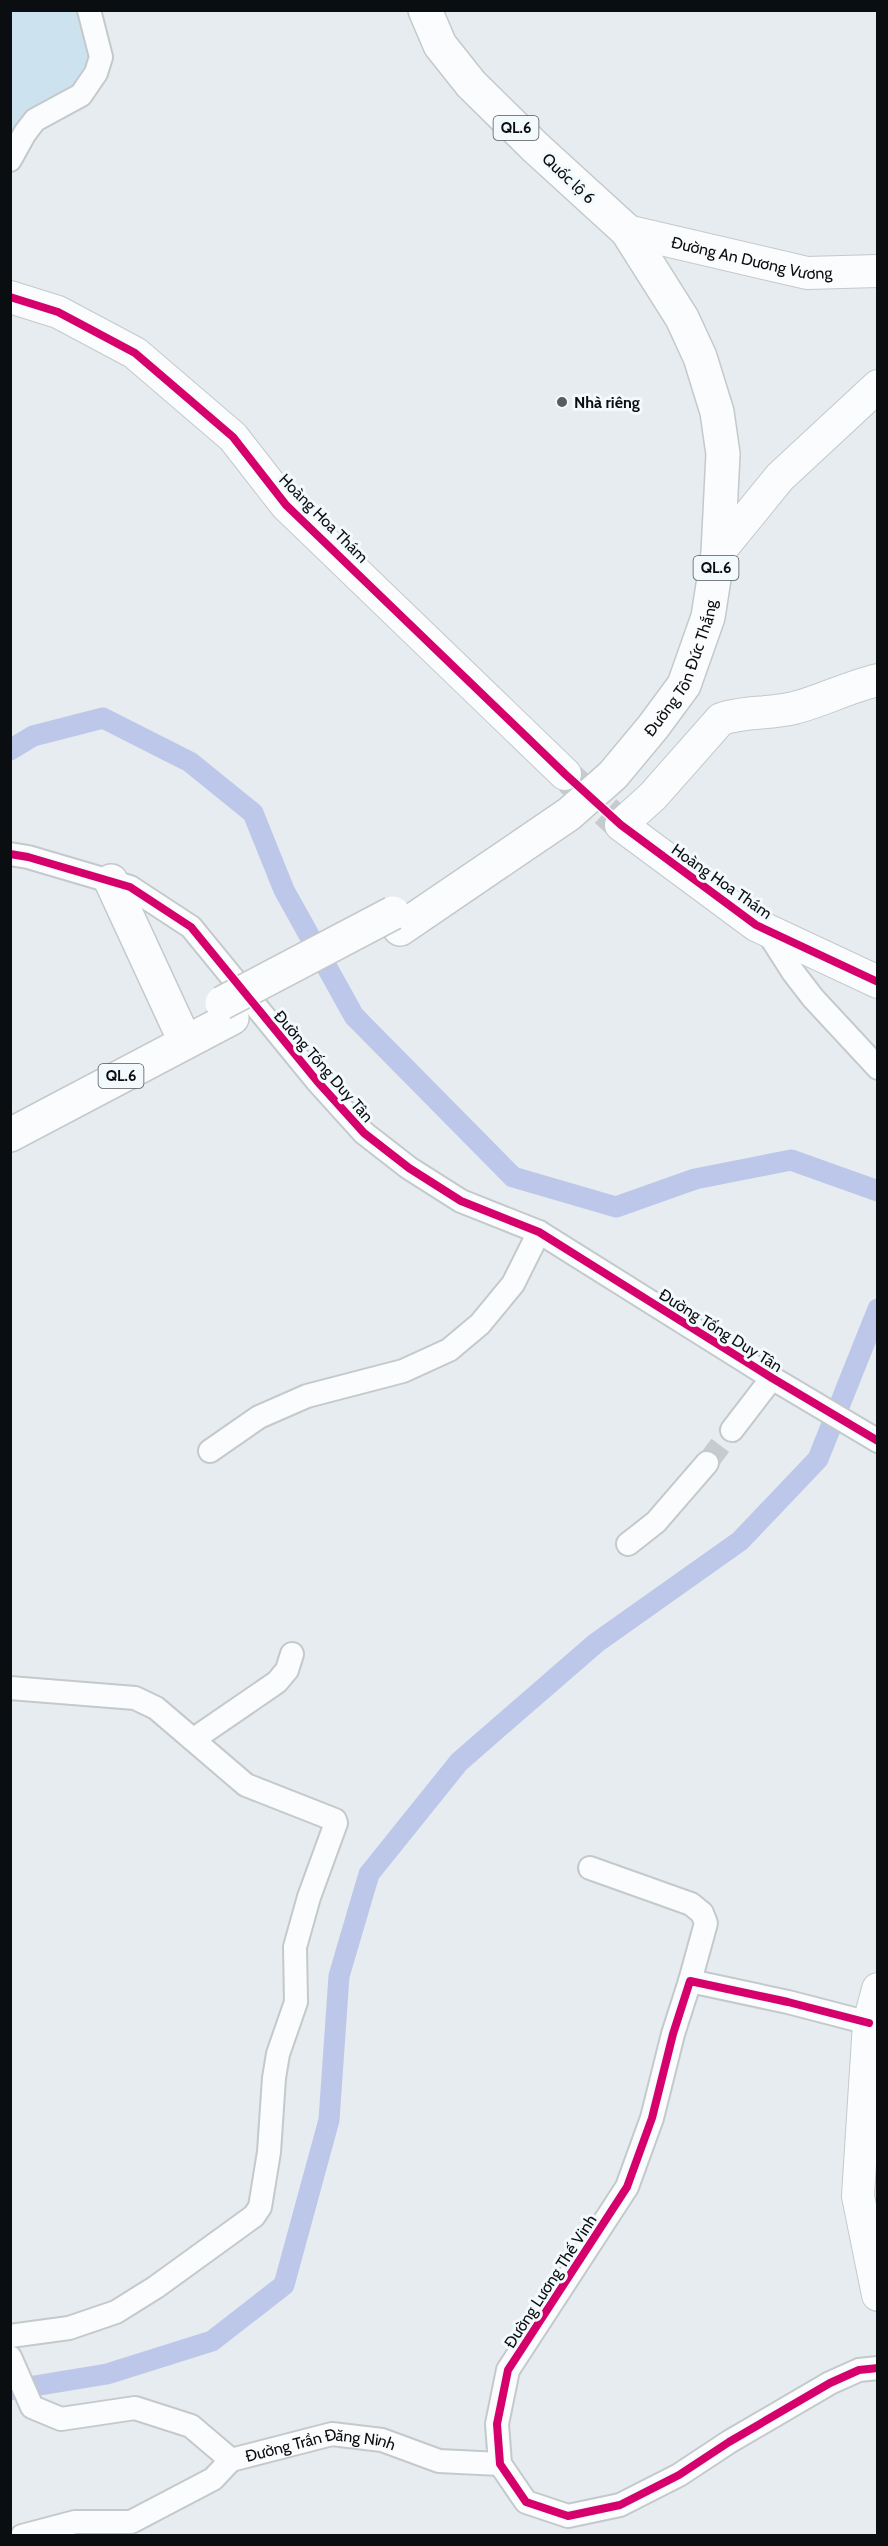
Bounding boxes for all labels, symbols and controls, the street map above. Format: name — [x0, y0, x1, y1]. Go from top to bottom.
road number: QL.6 — [494, 116, 538, 140]
street label: Quốc lộ 6 — [538, 149, 599, 208]
street label: Đường An Dương Vương — [669, 233, 834, 283]
place label: Nhà riêng — [574, 393, 640, 412]
marker: Nhà riêng — [555, 395, 569, 409]
street label: Hoàng Hoa Thám — [275, 470, 372, 567]
road number: QL.6 — [694, 556, 738, 580]
street label: Đường Tôn Đức Thắng — [640, 597, 721, 740]
street label: Hoàng Hoa Thám — [668, 840, 776, 923]
street label: Đường Tống Duy Tân — [270, 1007, 377, 1126]
road number: QL.6 — [98, 1064, 144, 1088]
street label: Đường Tống Duy Tân — [656, 1285, 786, 1376]
street label: Đường Lương Thế Vinh — [500, 2211, 601, 2352]
street label: Đường Trần Đăng Ninh — [243, 2424, 398, 2466]

